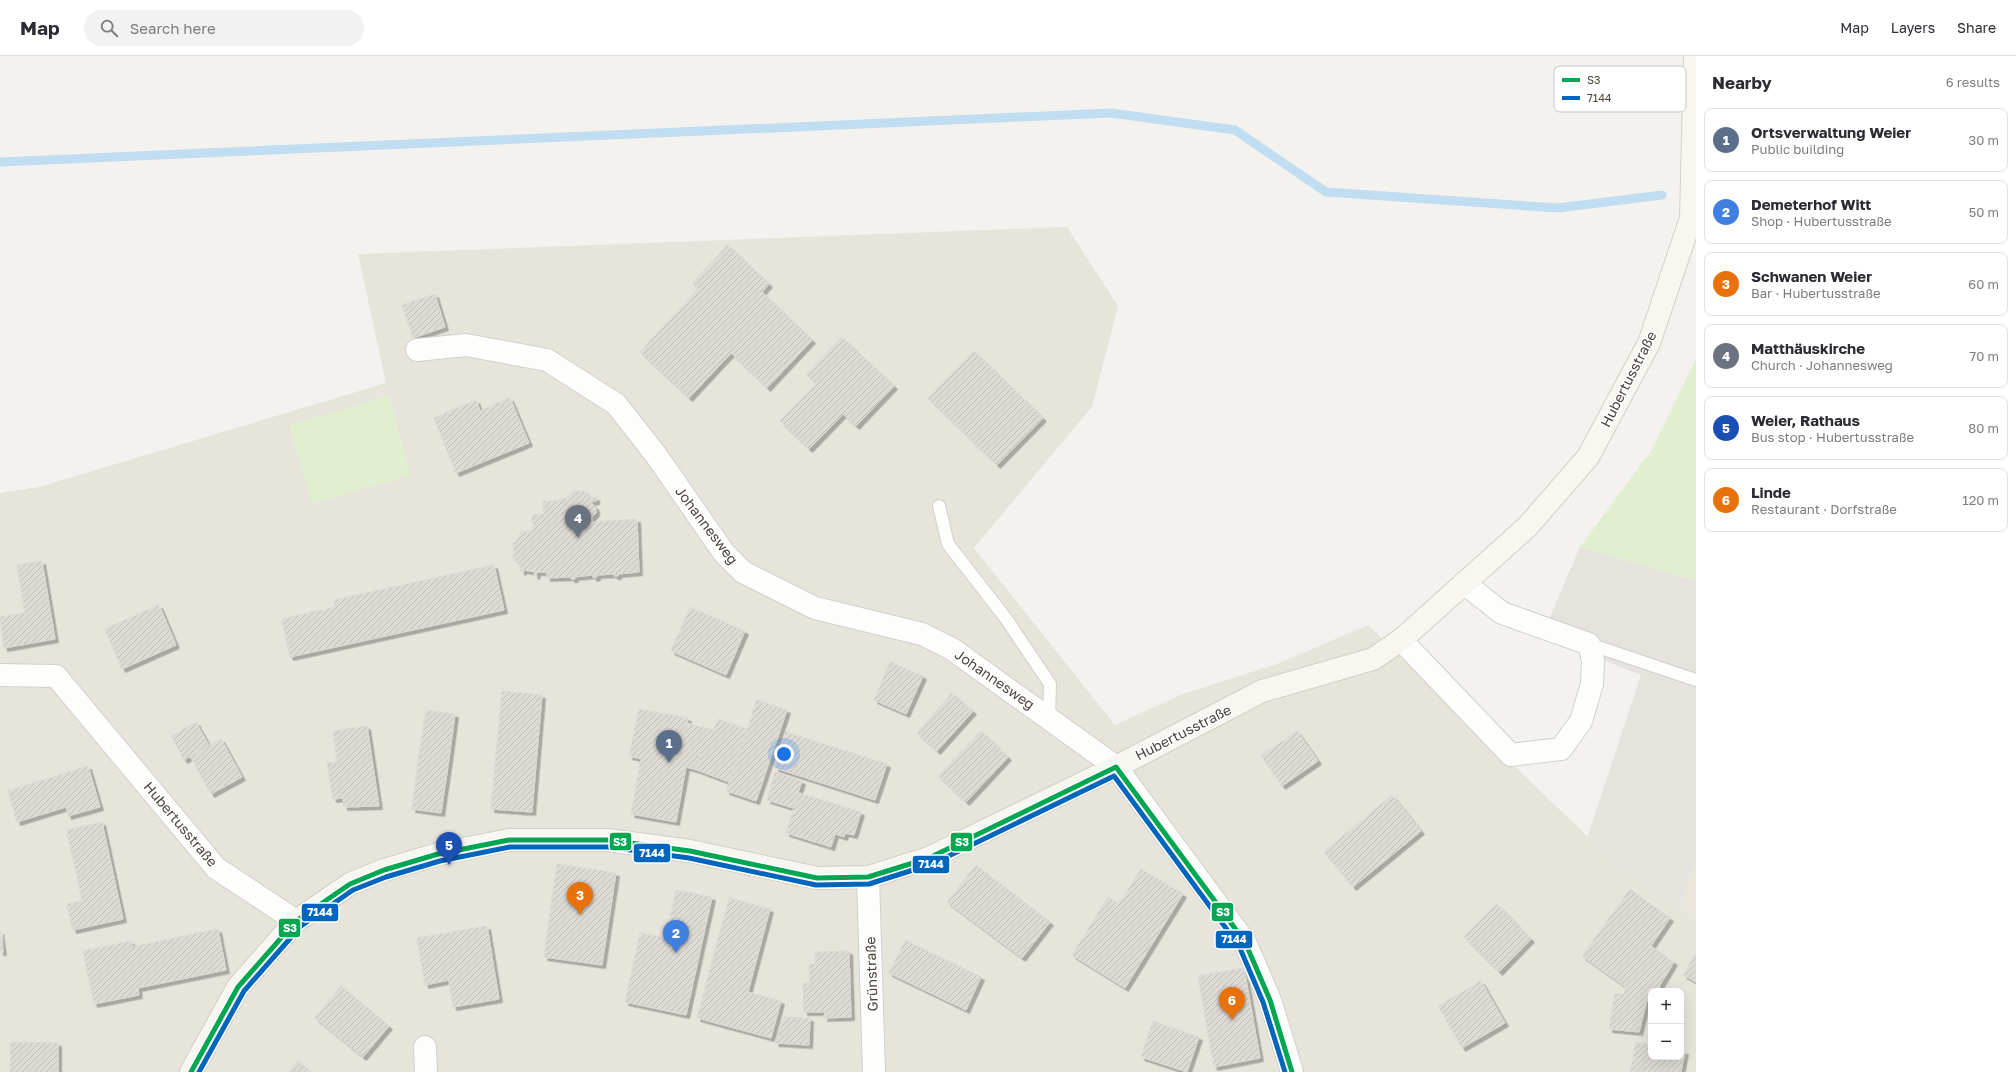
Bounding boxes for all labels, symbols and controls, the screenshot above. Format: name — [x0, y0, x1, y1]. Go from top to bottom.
search box — [84, 10, 364, 46]
text: Map — [20, 16, 60, 39]
icon: search — [98, 17, 120, 39]
text: Search here — [130, 19, 216, 37]
text: Map — [1840, 19, 1869, 36]
text: Layers — [1891, 19, 1935, 36]
text: Share — [1957, 19, 1996, 36]
legend — [1554, 66, 1686, 112]
text: Nearby — [1712, 72, 1772, 93]
text: S3 — [1587, 73, 1600, 86]
text: 6 results — [1946, 74, 2000, 90]
text: 7144 — [1587, 91, 1612, 104]
text: Ortsverwaltung Weier — [1751, 123, 1911, 141]
text: 1 — [1723, 132, 1729, 148]
text: 30 m — [1969, 132, 1999, 148]
text: Public building — [1751, 141, 1844, 157]
text: Demeterhof Witt — [1751, 195, 1871, 213]
text: 2 — [1722, 204, 1730, 220]
text: 50 m — [1969, 204, 1999, 220]
text: Shop · Hubertusstraße — [1751, 213, 1892, 229]
text: Schwanen Weier — [1751, 267, 1872, 285]
text: 3 — [1722, 276, 1730, 292]
text: 60 m — [1968, 276, 1999, 292]
text: Bar · Hubertusstraße — [1751, 285, 1881, 301]
street label: Hubertusstraße — [1596, 328, 1660, 430]
text: Matthäuskirche — [1751, 339, 1865, 357]
text: 4 — [1722, 348, 1730, 364]
text: 70 m — [1969, 348, 1999, 364]
text: Church · Johannesweg — [1751, 357, 1893, 373]
text: Weier, Rathaus — [1751, 411, 1860, 429]
text: 5 — [1722, 420, 1730, 436]
text: 80 m — [1968, 420, 1999, 436]
text: Bus stop · Hubertusstraße — [1751, 429, 1914, 445]
street label: Johannesweg — [672, 483, 742, 567]
text: Linde — [1751, 483, 1791, 501]
text: 6 — [1722, 492, 1730, 508]
text: 120 m — [1962, 492, 1999, 508]
text: Restaurant · Dorfstraße — [1751, 501, 1897, 517]
pin: 4 — [565, 505, 591, 538]
street label: Johannesweg — [952, 645, 1038, 713]
street label: Hubertusstraße — [1132, 700, 1234, 764]
pin: 1 — [656, 730, 682, 763]
your location — [774, 744, 794, 764]
street label: Hubertusstraße — [141, 778, 221, 870]
pin: 5 — [436, 832, 462, 865]
line badge: S3 — [609, 832, 632, 851]
line badge: S3 — [950, 832, 973, 852]
text: S3 — [613, 835, 627, 848]
text: S3 — [955, 835, 969, 848]
line badge: 7144 — [633, 843, 671, 863]
text: 7144 — [639, 846, 665, 859]
line badge: 7144 — [912, 855, 950, 874]
text: 7144 — [918, 857, 944, 870]
pin: 3 — [567, 882, 593, 915]
line badge: S3 — [1211, 902, 1234, 922]
line badge: 7144 — [301, 903, 339, 922]
text: 7144 — [307, 905, 333, 918]
text: S3 — [1216, 905, 1230, 918]
line badge: S3 — [278, 918, 301, 938]
pin: 2 — [663, 920, 689, 953]
text: S3 — [283, 921, 297, 934]
line badge: 7144 — [1215, 930, 1253, 949]
text: 7144 — [1221, 932, 1247, 945]
street label: Grünstraße — [861, 936, 881, 1012]
pin: 6 — [1219, 987, 1245, 1020]
map controls — [1648, 988, 1684, 1060]
button: + — [1648, 988, 1684, 1024]
button: − — [1648, 1024, 1684, 1060]

